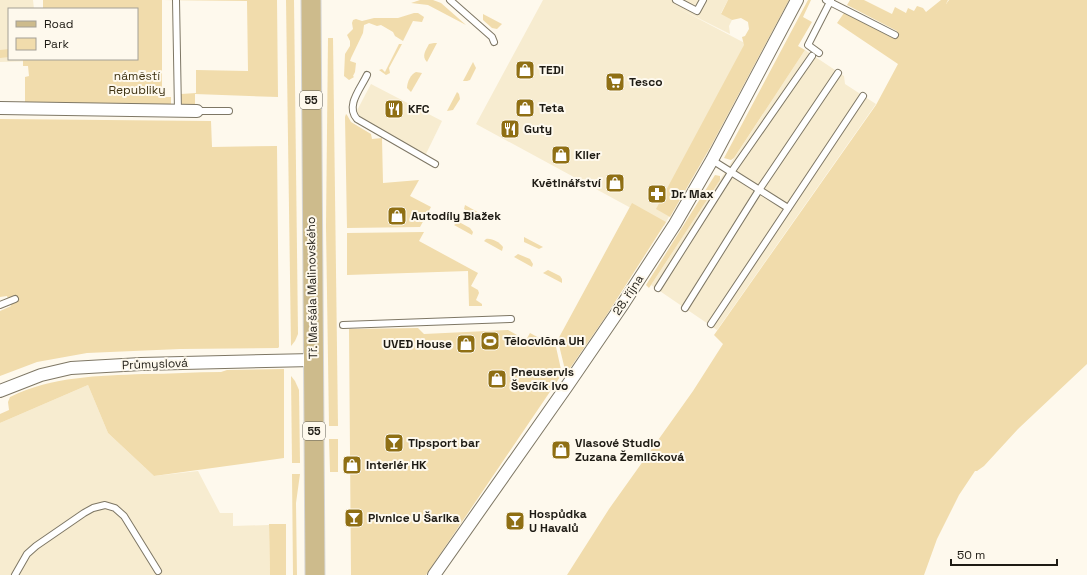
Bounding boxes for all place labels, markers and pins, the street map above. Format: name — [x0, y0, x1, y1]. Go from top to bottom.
shop icon: TEDi — [514, 59, 536, 81]
place label: TEDi — [539, 62, 564, 78]
supermarket icon: Tesco — [604, 71, 626, 93]
place label: Tesco — [629, 74, 663, 90]
shop icon: Teta — [514, 97, 536, 119]
restaurant icon: KFC — [383, 98, 405, 120]
place label: Teta — [539, 100, 564, 116]
place label: KFC — [408, 101, 430, 117]
restaurant icon: Guty — [499, 118, 521, 140]
place label: Guty — [524, 121, 552, 137]
shop icon: Klier — [550, 144, 572, 166]
place label: Klier — [575, 147, 601, 163]
shop icon: Květinářství — [604, 172, 626, 194]
place label: Květinářství — [532, 175, 602, 191]
pharmacy icon: Dr. Max — [646, 183, 668, 205]
place label: Dr. Max — [671, 186, 714, 202]
shop icon: Autodíly Blažek — [386, 205, 408, 227]
place label: Autodíly Blažek — [411, 208, 501, 224]
sports icon: Tělocvična UH — [479, 330, 501, 352]
shop icon: UVED House — [455, 333, 477, 355]
place label: Tělocvična UH — [504, 333, 584, 349]
place label: UVED House — [383, 336, 452, 352]
place label: Pneuservis Ševčík Ivo — [511, 364, 574, 394]
shop icon: Pneuservis Ševčík Ivo — [486, 368, 508, 390]
bar icon: Tipsport bar — [383, 432, 405, 454]
place label: Tipsport bar — [408, 435, 480, 451]
place label: Vlasové Studio Zuzana Žemličková — [575, 435, 684, 465]
shop icon: Vlasové Studio Zuzana Žemličková — [550, 439, 572, 461]
shop icon: Interiér HK — [341, 454, 363, 476]
place label: Interiér HK — [366, 457, 427, 473]
place label: Hospůdka U Havalů — [529, 506, 587, 536]
bar icon: Pivnice U Šarika — [343, 507, 365, 529]
place label: Pivnice U Šarika — [368, 510, 460, 526]
bar icon: Hospůdka U Havalů — [504, 510, 526, 532]

